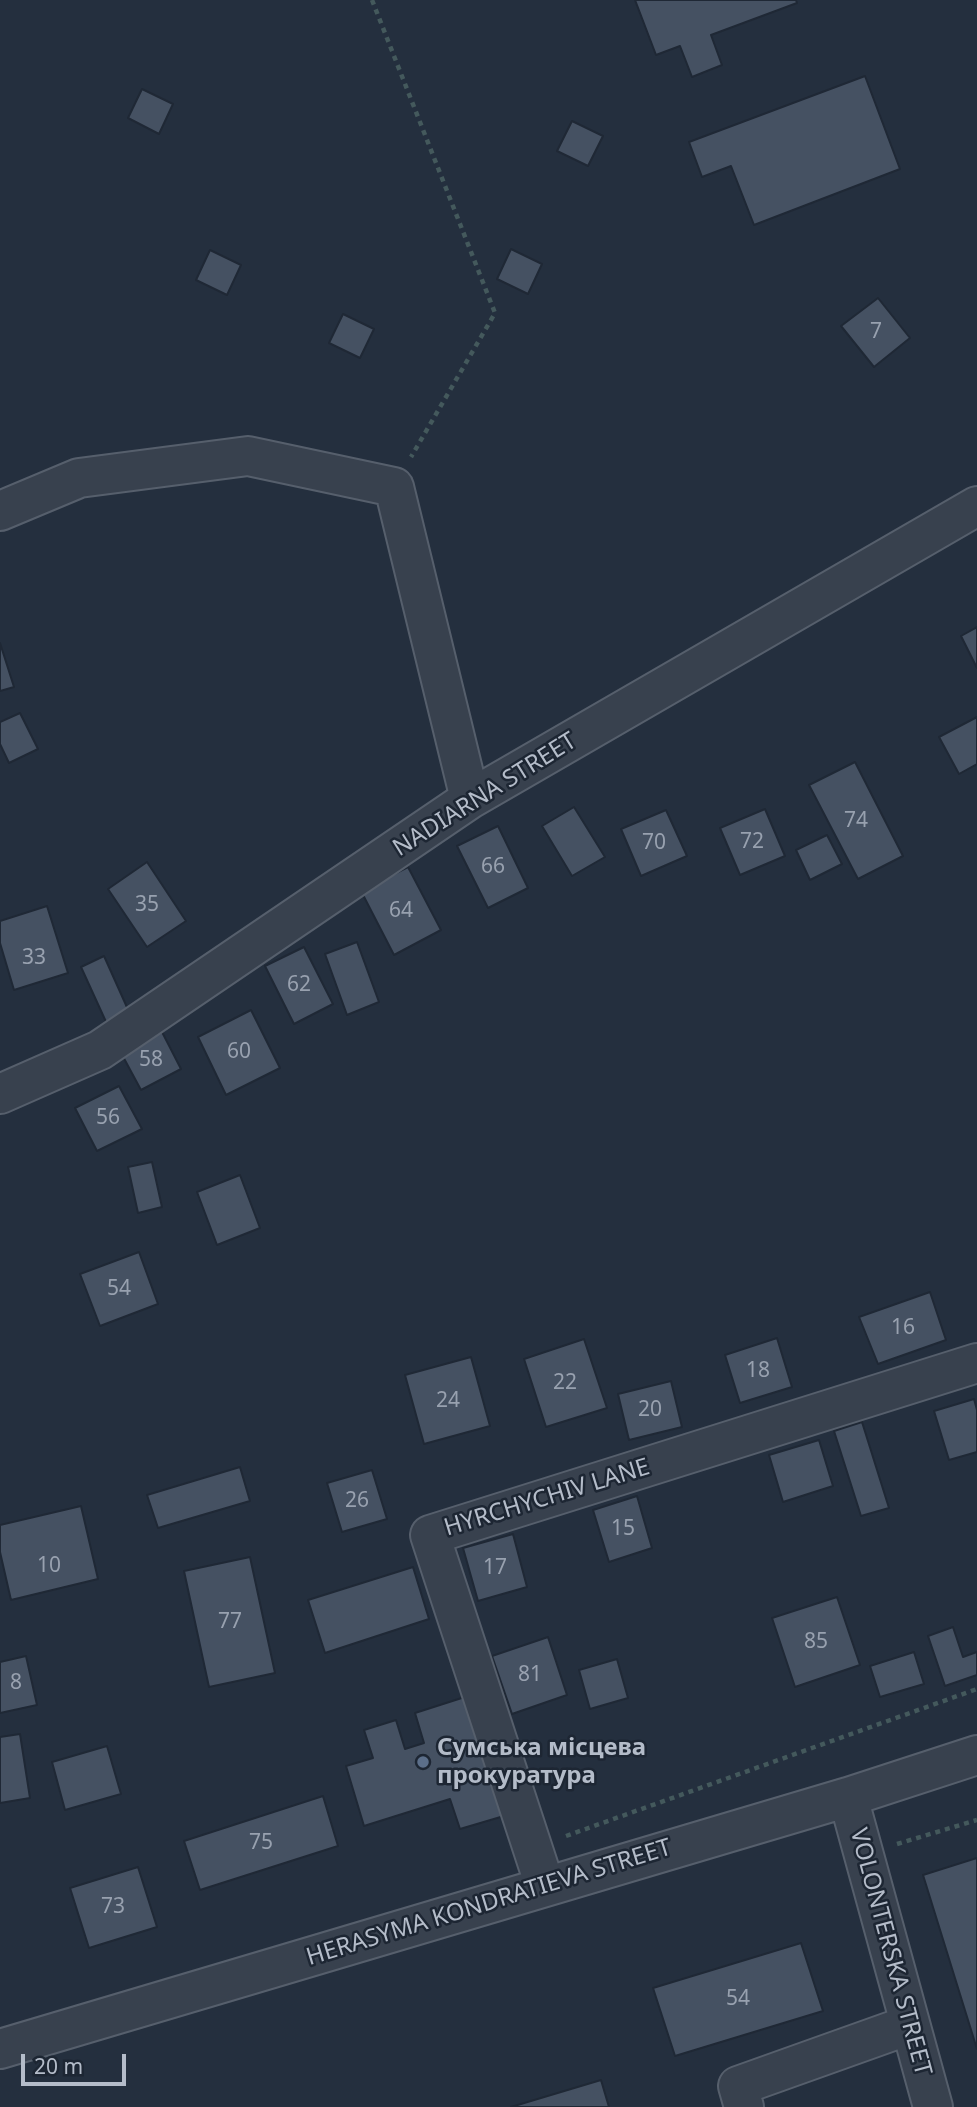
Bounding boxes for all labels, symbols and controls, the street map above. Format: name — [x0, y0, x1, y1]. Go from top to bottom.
house number: 7 — [870, 319, 882, 345]
street label: NADIARNA STREET — [388, 727, 582, 863]
house number: 74 — [844, 808, 868, 834]
house number: 72 — [740, 829, 764, 855]
house number: 70 — [642, 830, 666, 856]
house number: 66 — [481, 854, 505, 880]
house number: 35 — [135, 892, 159, 918]
house number: 64 — [389, 898, 413, 924]
house number: 33 — [22, 945, 46, 971]
house number: 62 — [287, 972, 311, 998]
house number: 60 — [227, 1039, 251, 1065]
house number: 58 — [139, 1047, 163, 1073]
house number: 56 — [96, 1105, 120, 1131]
house number: 54 — [107, 1276, 131, 1302]
house number: 16 — [891, 1315, 915, 1341]
house number: 18 — [746, 1358, 770, 1384]
house number: 22 — [553, 1370, 577, 1396]
house number: 24 — [436, 1388, 460, 1414]
house number: 20 — [638, 1397, 662, 1423]
street label: HYRCHYCHIV LANE — [441, 1453, 653, 1543]
house number: 26 — [345, 1488, 369, 1514]
house number: 15 — [611, 1516, 635, 1542]
house number: 10 — [37, 1553, 61, 1579]
house number: 17 — [483, 1555, 507, 1581]
house number: 77 — [218, 1609, 242, 1635]
house number: 85 — [804, 1629, 828, 1655]
house number: 81 — [518, 1662, 542, 1688]
house number: 8 — [10, 1670, 22, 1696]
place label: Сумська місцева прокуратура — [437, 1734, 646, 1790]
marker: Сумська місцева прокуратура — [415, 1754, 431, 1770]
street label: VOLONTERSKA STREET — [843, 1825, 937, 2079]
house number: 75 — [249, 1830, 273, 1856]
street label: HERASYMA KONDRATIEVA STREET — [303, 1834, 675, 1972]
house number: 73 — [101, 1894, 125, 1920]
house number: 54 — [726, 1986, 750, 2012]
scale bar — [24, 2040, 130, 2084]
text: 20 m — [34, 2052, 83, 2080]

